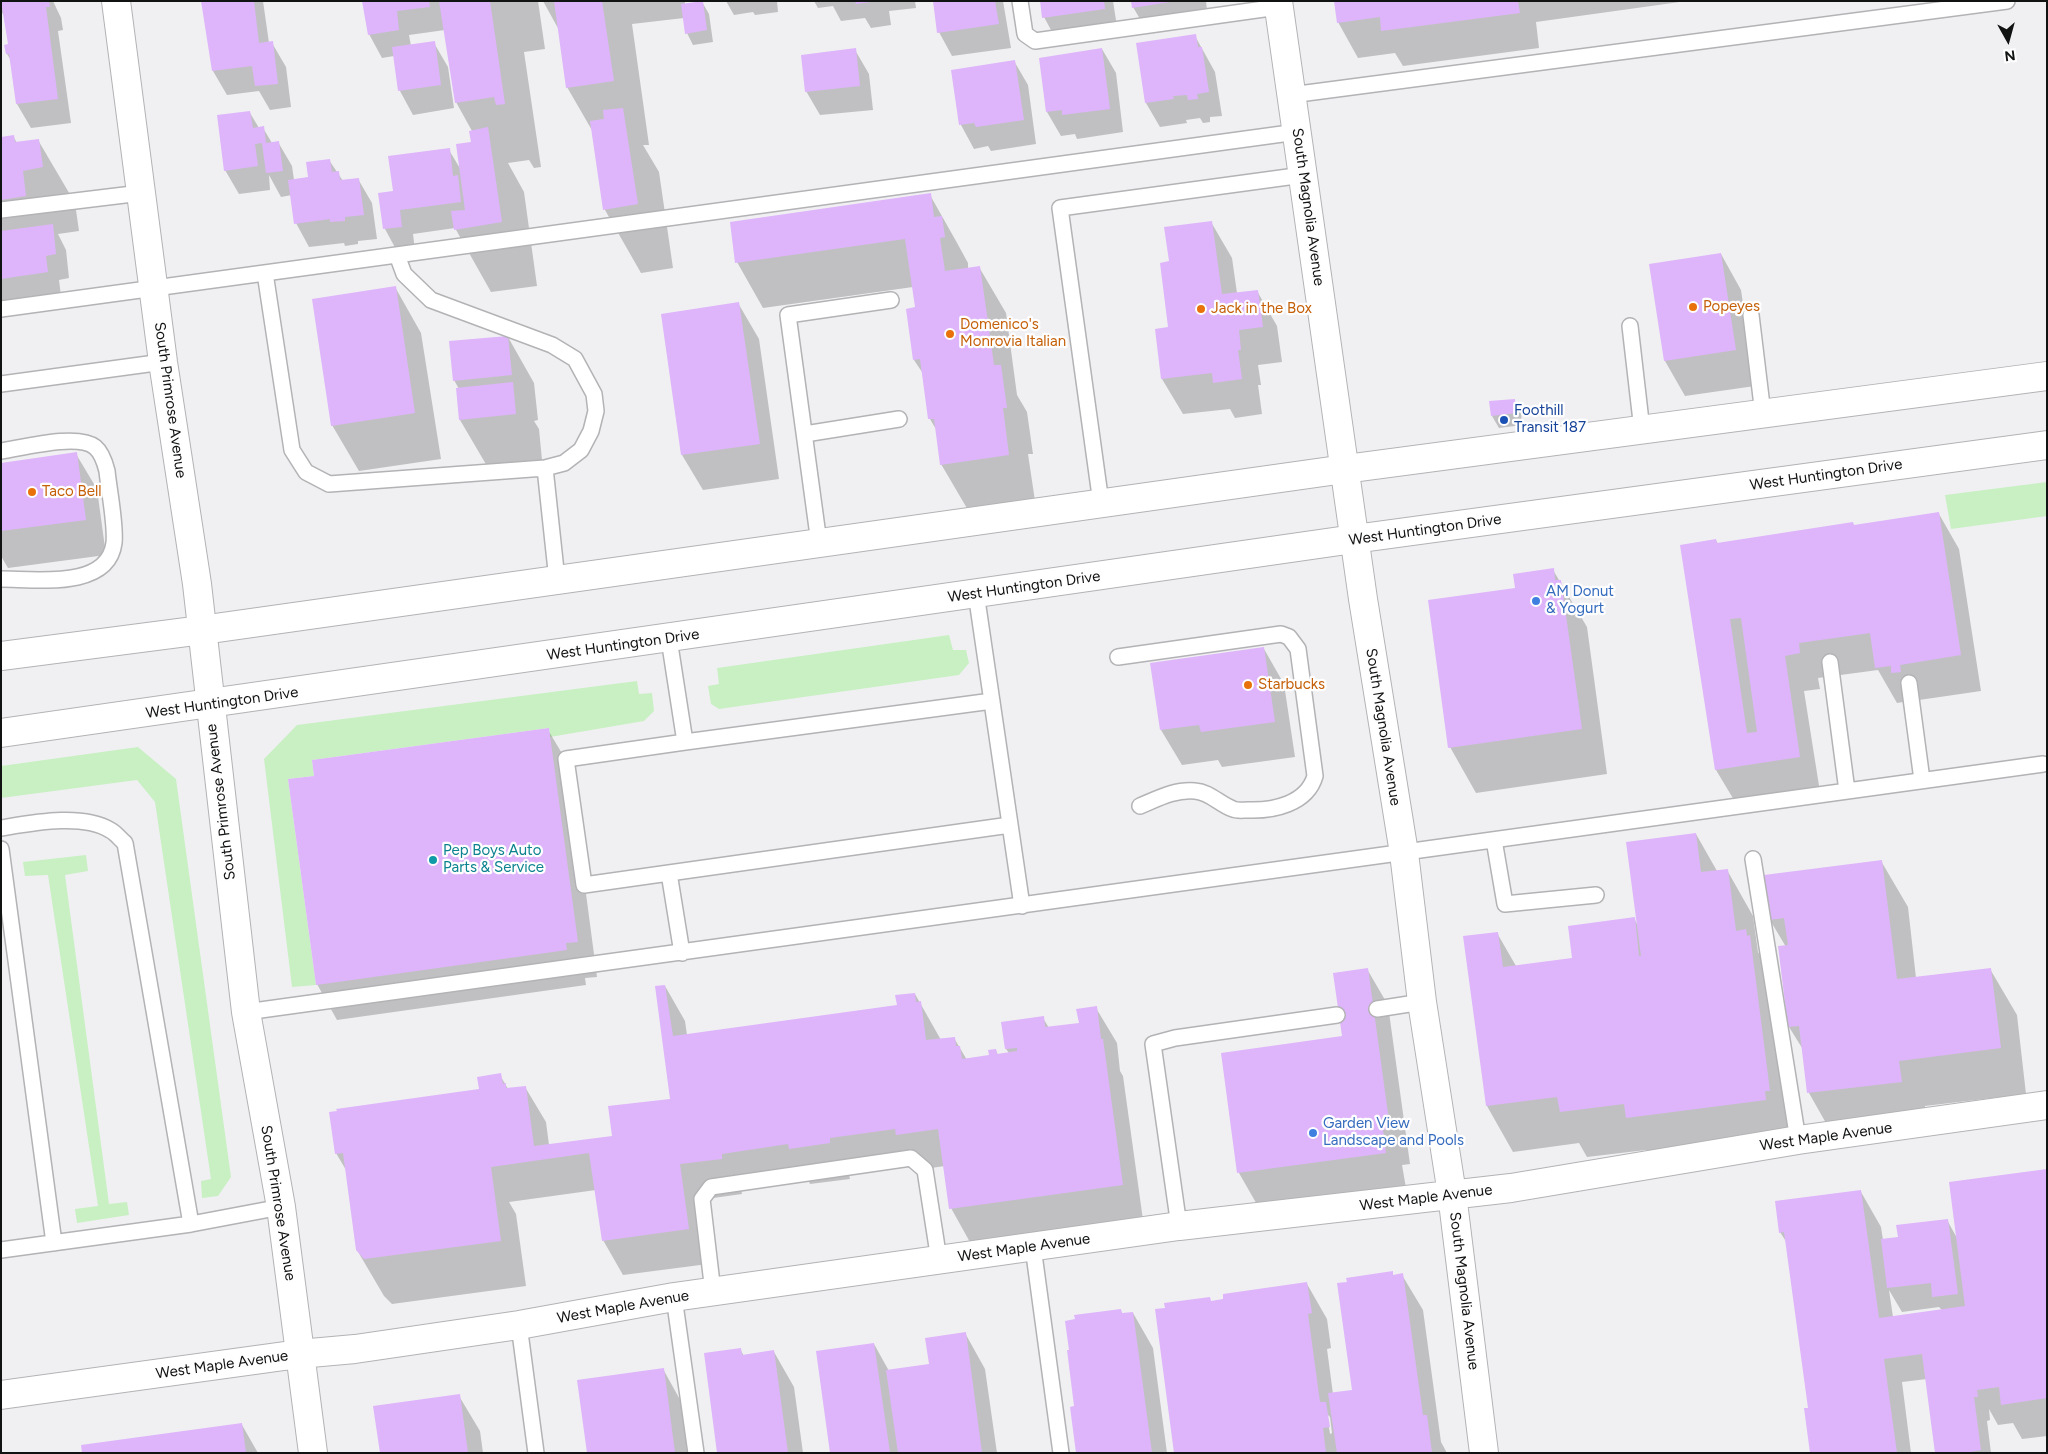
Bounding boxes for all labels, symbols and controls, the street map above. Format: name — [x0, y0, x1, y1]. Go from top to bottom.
north arrow — [1983, 15, 2033, 65]
text: N — [2003, 46, 2016, 64]
street label: South Magnolia Avenue — [1288, 127, 1328, 287]
place label: Popeyes — [1703, 298, 1760, 316]
place label: Jack in the Box — [1211, 300, 1312, 318]
marker: Popeyes — [1687, 301, 1699, 313]
marker: Jack in the Box — [1195, 303, 1207, 315]
place label: Domenico's Monrovia Italian — [960, 316, 1066, 351]
street label: South Primrose Avenue — [150, 321, 190, 479]
marker: Domenico's Monrovia Italian — [944, 328, 956, 340]
place label: Foothill Transit 187 — [1514, 402, 1586, 437]
marker: Foothill Transit 187 — [1498, 414, 1510, 426]
street label: West Huntington Drive — [1749, 455, 1903, 495]
place label: Taco Bell — [42, 483, 101, 501]
marker: Taco Bell — [26, 486, 38, 498]
street label: West Huntington Drive — [1348, 510, 1502, 550]
street label: West Huntington Drive — [947, 567, 1101, 607]
place label: AM Donut & Yogurt — [1546, 583, 1614, 618]
marker: AM Donut & Yogurt — [1530, 595, 1542, 607]
street label: West Huntington Drive — [546, 625, 700, 665]
street label: South Magnolia Avenue — [1362, 647, 1404, 807]
place label: Starbucks — [1258, 676, 1325, 694]
marker: Starbucks — [1242, 679, 1254, 691]
street label: West Huntington Drive — [145, 683, 299, 723]
street label: South Primrose Avenue — [202, 723, 240, 881]
place label: Pep Boys Auto Parts & Service — [443, 842, 544, 877]
marker: Pep Boys Auto Parts & Service — [427, 854, 439, 866]
place label: Garden View Landscape and Pools — [1323, 1115, 1464, 1150]
street label: West Maple Avenue — [1759, 1119, 1893, 1155]
street label: South Primrose Avenue — [257, 1124, 299, 1282]
marker: Garden View Landscape and Pools — [1307, 1127, 1319, 1139]
street label: West Maple Avenue — [1359, 1181, 1493, 1215]
street label: South Magnolia Avenue — [1445, 1211, 1483, 1371]
street label: West Maple Avenue — [957, 1230, 1091, 1266]
street label: West Maple Avenue — [556, 1287, 690, 1327]
street label: West Maple Avenue — [155, 1347, 289, 1383]

